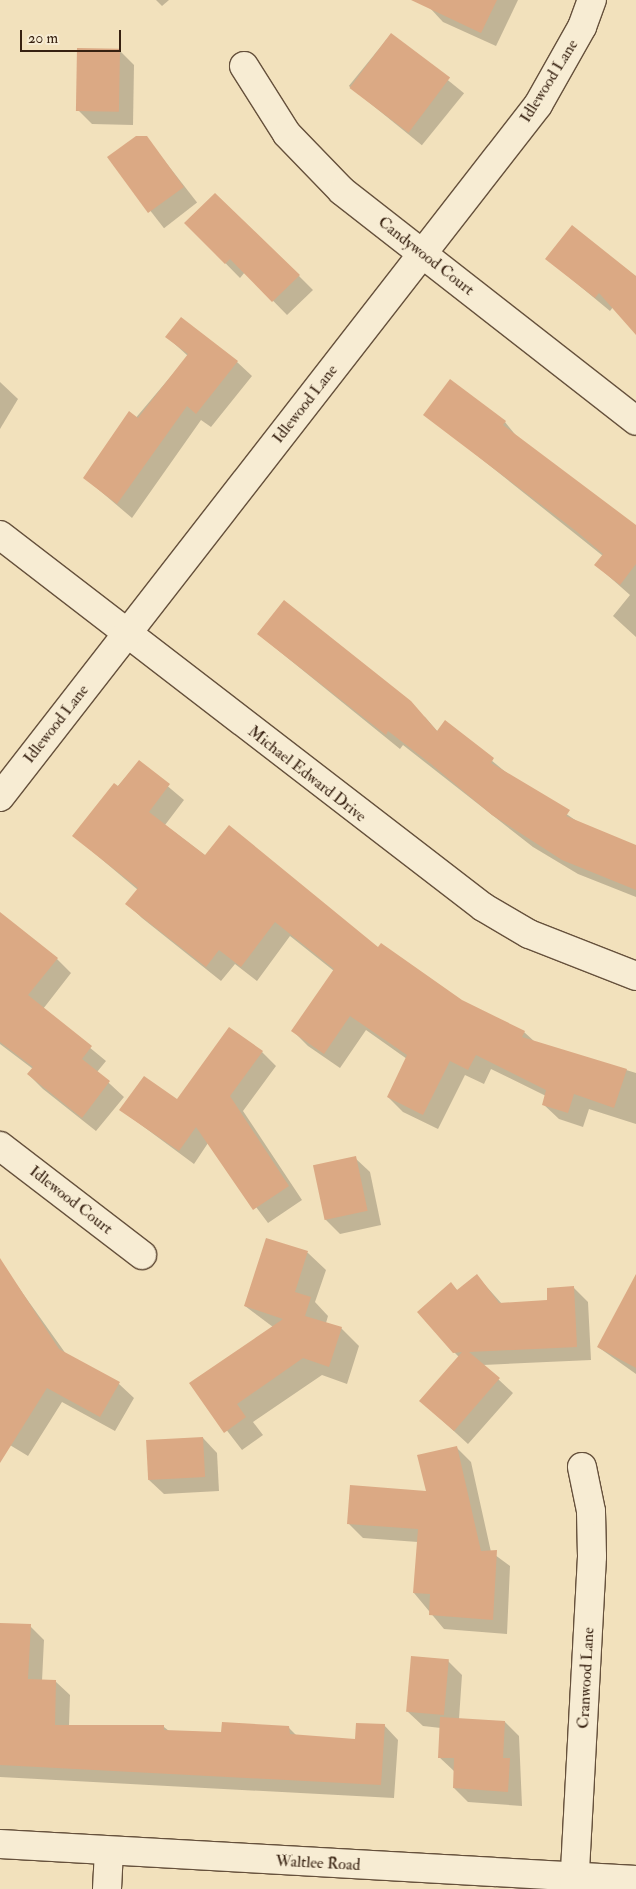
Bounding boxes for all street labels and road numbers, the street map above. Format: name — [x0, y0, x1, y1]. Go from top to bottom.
street label: Idlewood Lane — [516, 36, 582, 126]
street label: Candywood Court — [374, 213, 478, 299]
street label: Idlewood Lane — [268, 361, 342, 447]
street label: Idlewood Lane — [19, 681, 93, 767]
street label: Michael Edward Drive — [244, 722, 370, 826]
street label: Idlewood Court — [26, 1162, 116, 1238]
street label: Cranwood Lane — [574, 1627, 598, 1729]
street label: Waltlee Road — [275, 1851, 361, 1875]

